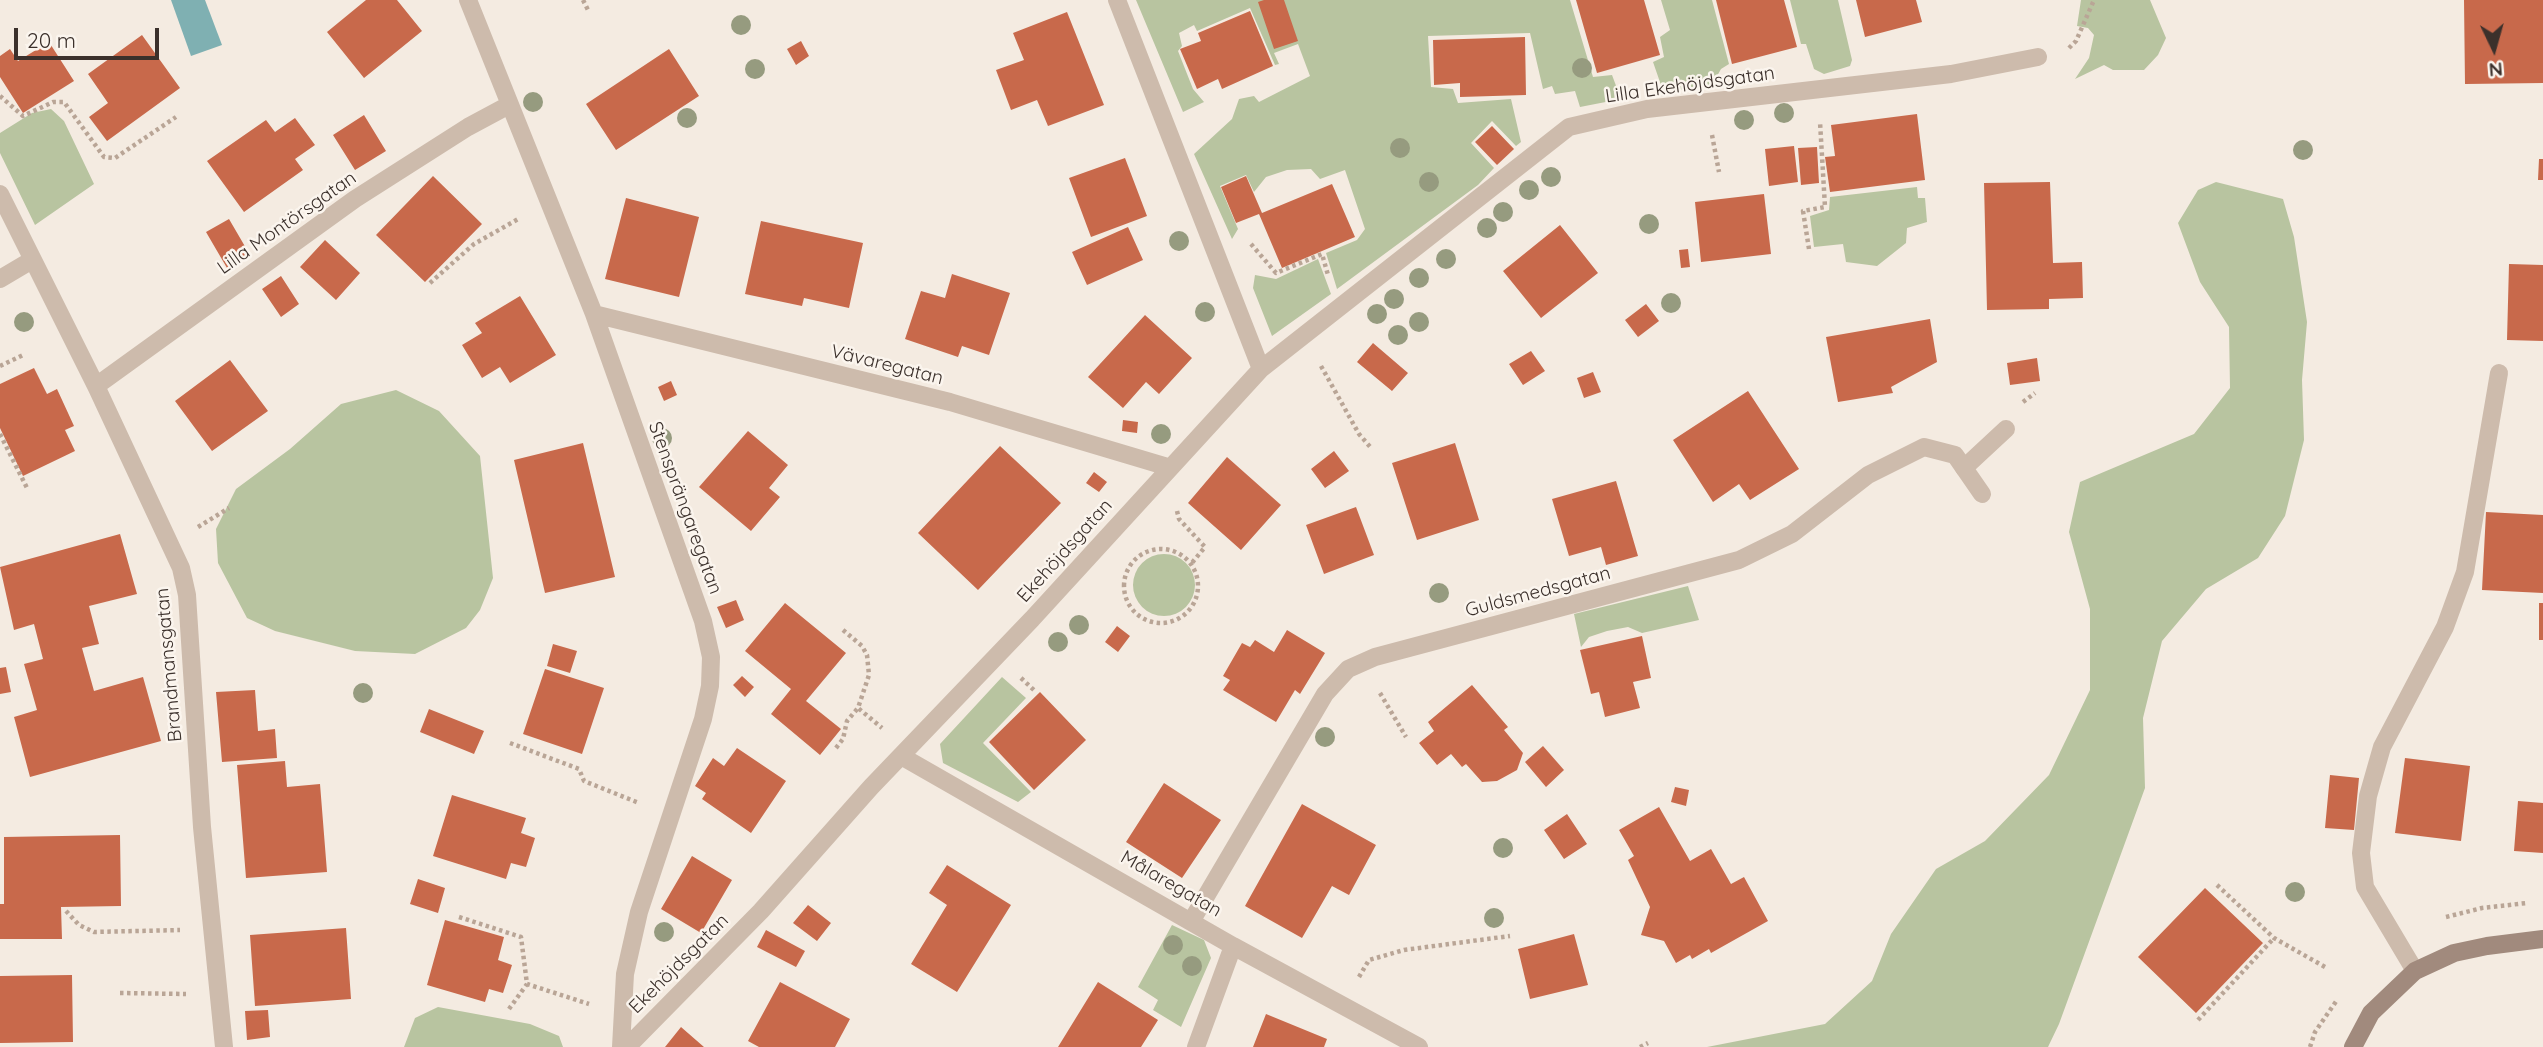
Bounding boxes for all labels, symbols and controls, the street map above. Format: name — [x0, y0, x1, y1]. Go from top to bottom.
scale bar — [18, 14, 163, 58]
north arrow — [2459, 14, 2529, 84]
text: 20 m — [27, 27, 76, 53]
text: N — [2488, 57, 2504, 82]
street label: Lilla Ekehöjdsgatan — [1604, 62, 1776, 108]
street label: Lilla Montörsgatan — [213, 167, 361, 279]
street label: Vävaregatan — [828, 340, 946, 390]
street label: Stensprängaregatan — [643, 419, 727, 597]
street label: Ekehöjdsgatan — [1013, 495, 1117, 607]
street label: Guldsmedsgatan — [1463, 562, 1613, 622]
street label: Brandmansgatan — [151, 587, 187, 743]
street label: Målaregatan — [1116, 846, 1226, 922]
street label: Ekehöjdsgatan — [625, 910, 733, 1018]

